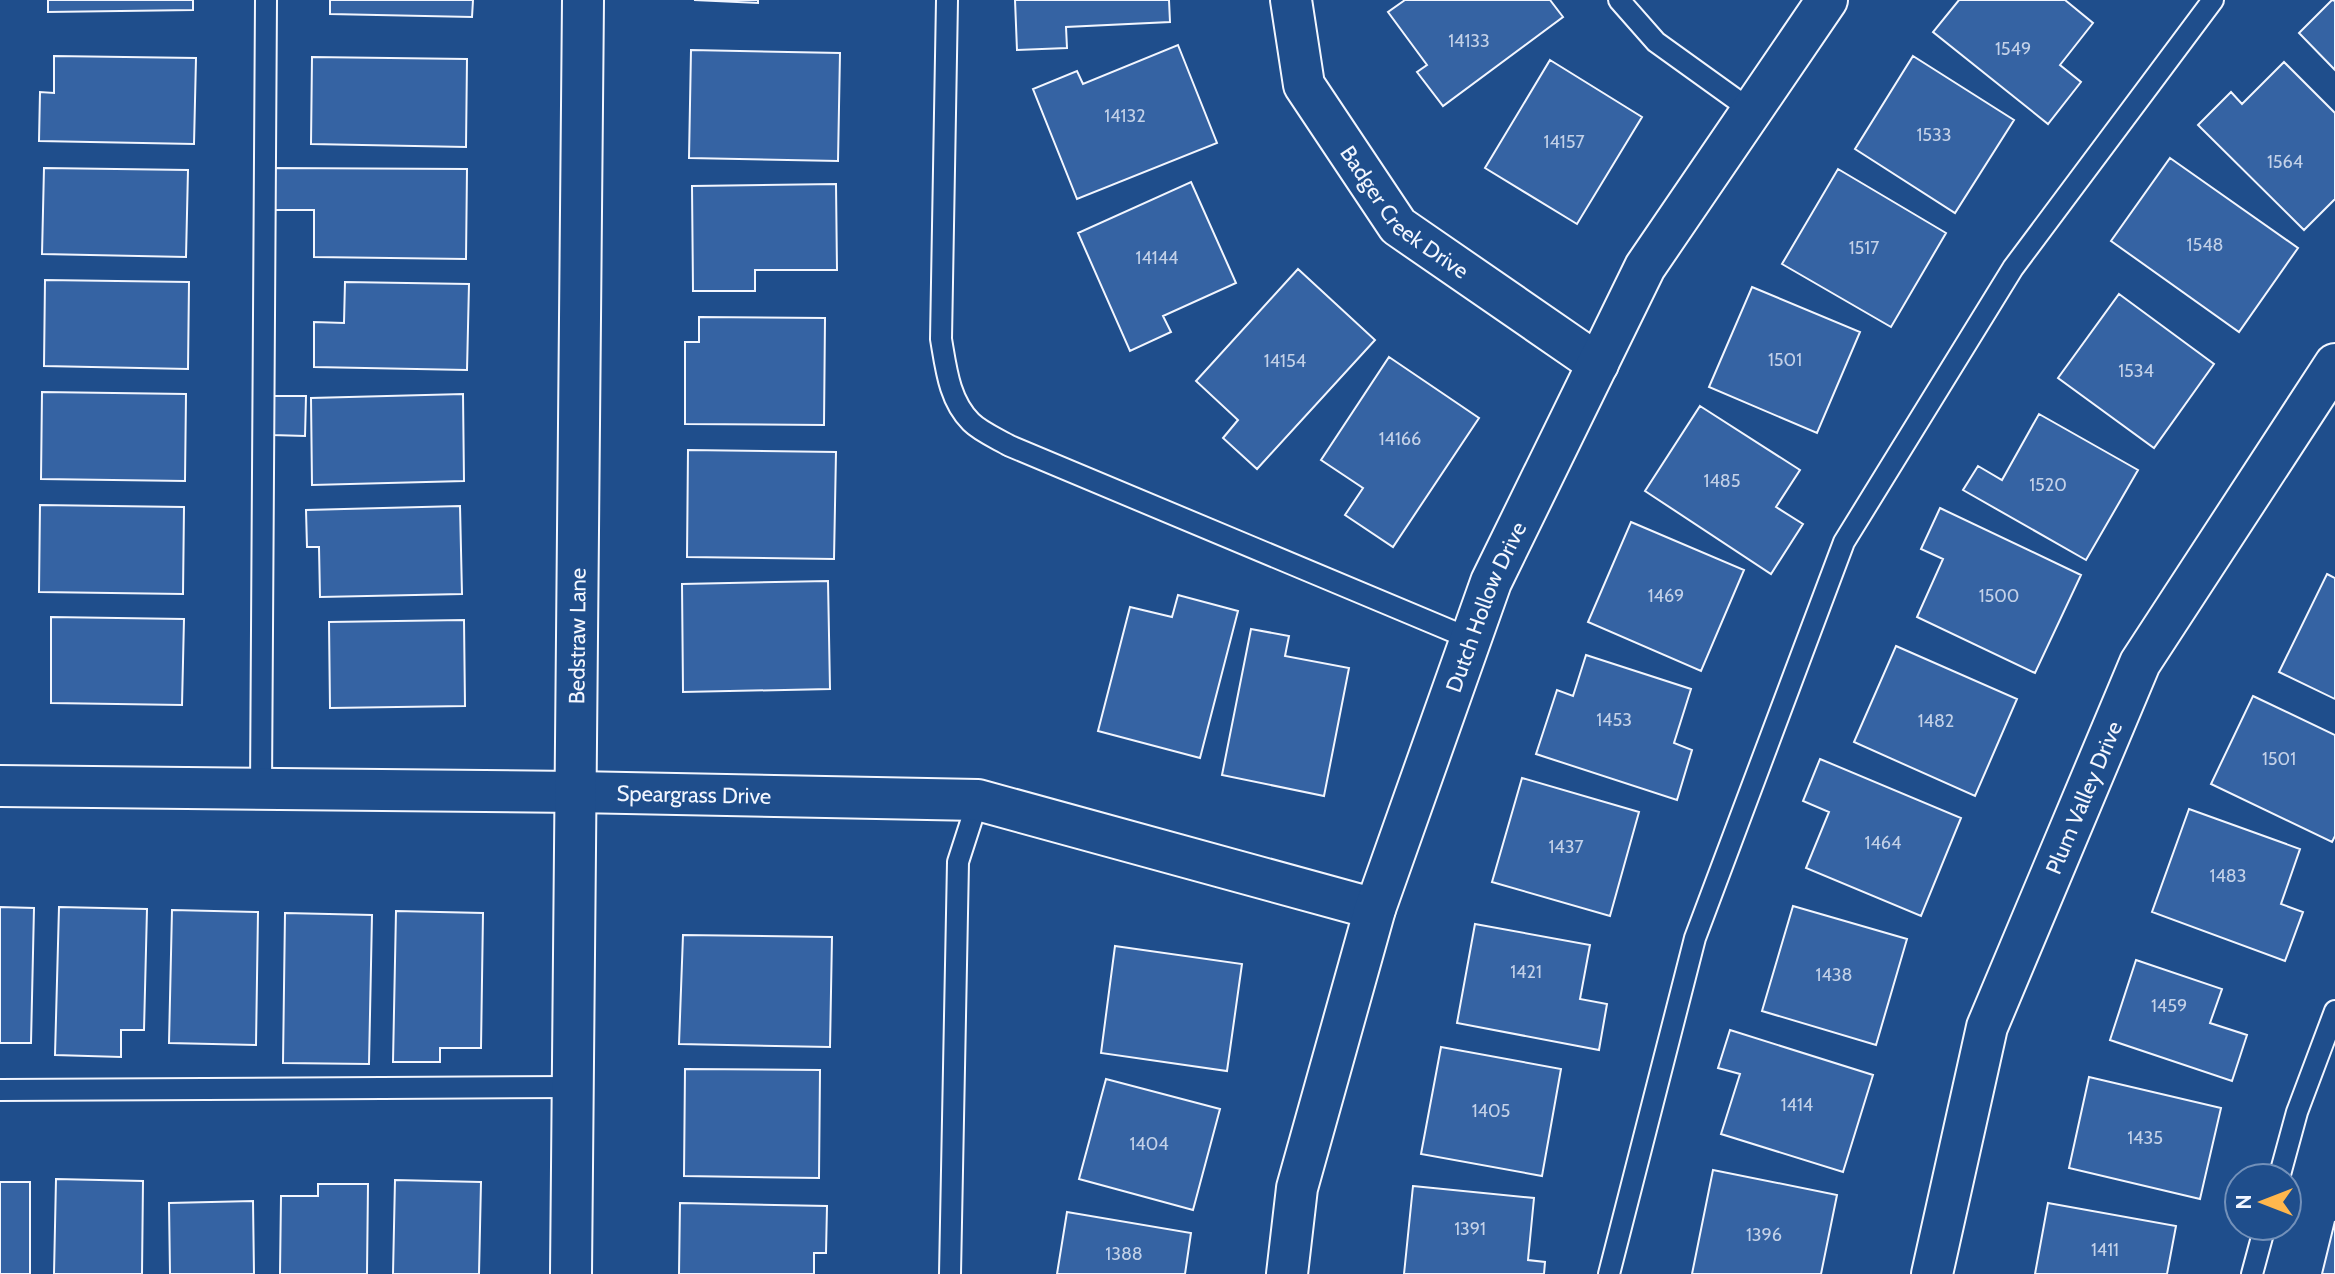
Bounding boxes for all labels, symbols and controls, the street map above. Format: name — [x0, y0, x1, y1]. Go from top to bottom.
house number: 14133 — [1448, 30, 1490, 52]
house number: 1549 — [1995, 38, 2031, 60]
house number: 14132 — [1104, 105, 1146, 127]
house number: 1533 — [1916, 124, 1952, 146]
house number: 14157 — [1544, 131, 1584, 153]
street label: Badger Creek Drive — [1335, 140, 1474, 284]
house number: 1564 — [2267, 151, 2303, 173]
house number: 1548 — [2187, 234, 2223, 256]
house number: 1517 — [1849, 237, 1879, 259]
house number: 14144 — [1136, 247, 1178, 269]
house number: 1501 — [1768, 349, 1802, 371]
house number: 14154 — [1264, 350, 1306, 372]
house number: 1534 — [2118, 360, 2154, 382]
house number: 14166 — [1379, 428, 1421, 450]
house number: 1485 — [1704, 470, 1740, 492]
house number: 1520 — [2029, 474, 2067, 496]
street label: Dutch Hollow Drive — [1439, 517, 1532, 696]
street label: Bedstraw Lane — [563, 568, 591, 704]
house number: 1469 — [1648, 585, 1684, 607]
house number: 1500 — [1979, 585, 2019, 607]
house number: 1453 — [1596, 709, 1632, 731]
house number: 1482 — [1918, 710, 1954, 732]
street label: Plum Valley Drive — [2039, 717, 2128, 878]
house number: 1501 — [2262, 748, 2296, 770]
street label: Speargrass Drive — [616, 779, 771, 809]
house number: 1464 — [1865, 832, 1901, 854]
house number: 1437 — [1548, 836, 1584, 858]
house number: 1483 — [2210, 865, 2246, 887]
house number: 1421 — [1510, 961, 1542, 983]
house number: 1438 — [1816, 964, 1852, 986]
house number: 1459 — [2151, 995, 2187, 1017]
house number: 1414 — [1781, 1094, 1813, 1116]
house number: 1405 — [1472, 1100, 1510, 1122]
house number: 1435 — [2127, 1127, 2163, 1149]
house number: 1404 — [1129, 1133, 1169, 1155]
north arrow — [2223, 1162, 2303, 1242]
text: N — [2230, 1194, 2257, 1210]
house number: 1391 — [1454, 1218, 1486, 1240]
house number: 1396 — [1746, 1224, 1782, 1246]
house number: 1411 — [2091, 1239, 2119, 1261]
house number: 1388 — [1105, 1243, 1143, 1265]

